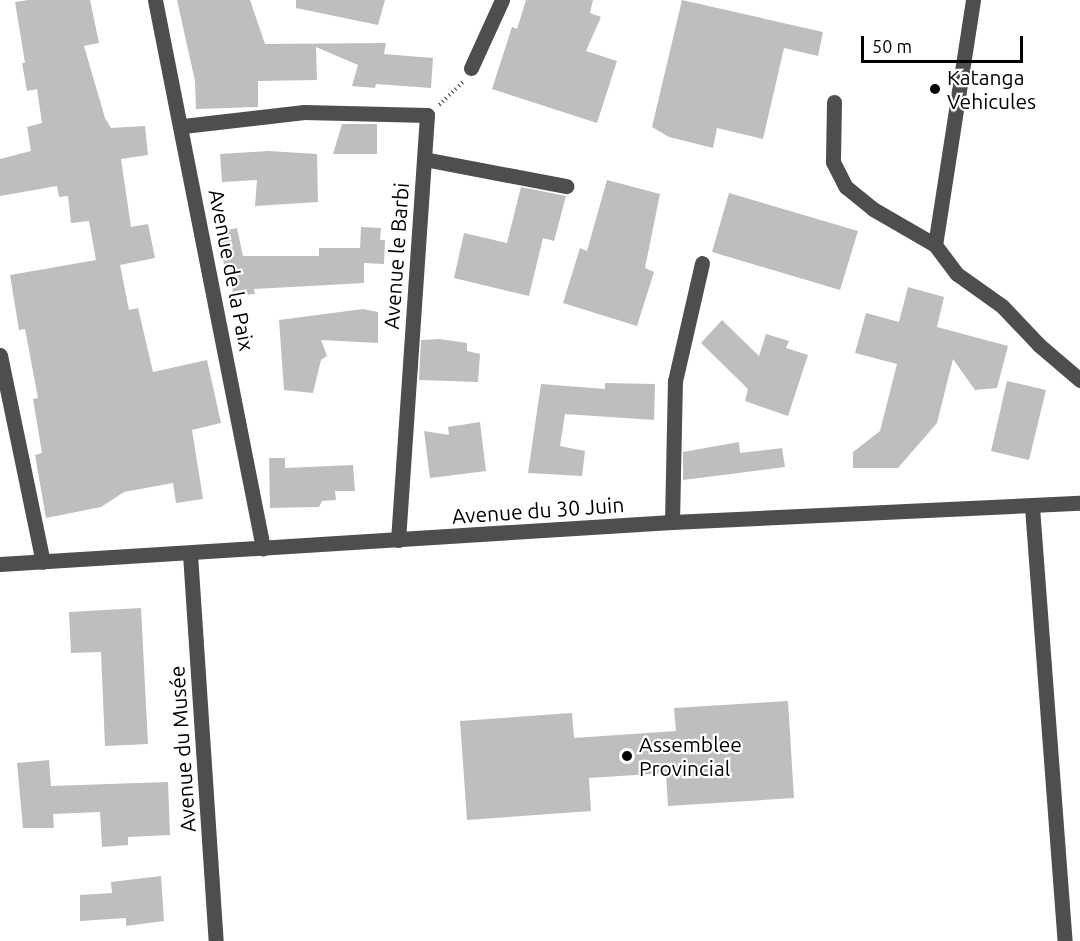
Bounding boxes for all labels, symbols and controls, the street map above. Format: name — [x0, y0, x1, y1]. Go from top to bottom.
scale bar — [864, 24, 1026, 62]
text: 50 m — [872, 36, 912, 56]
place label: Katanga Vehicules — [947, 64, 1036, 114]
marker: Katanga Vehicules — [928, 82, 942, 96]
street label: Avenue le Barbi — [378, 182, 414, 330]
street label: Avenue de la Paix — [204, 187, 260, 353]
street label: Avenue du 30 Juin — [451, 491, 625, 529]
street label: Avenue du Musée — [164, 665, 200, 833]
place label: Assemblee Provincial — [639, 731, 742, 781]
marker: Assemblee Provincial — [620, 749, 634, 763]

